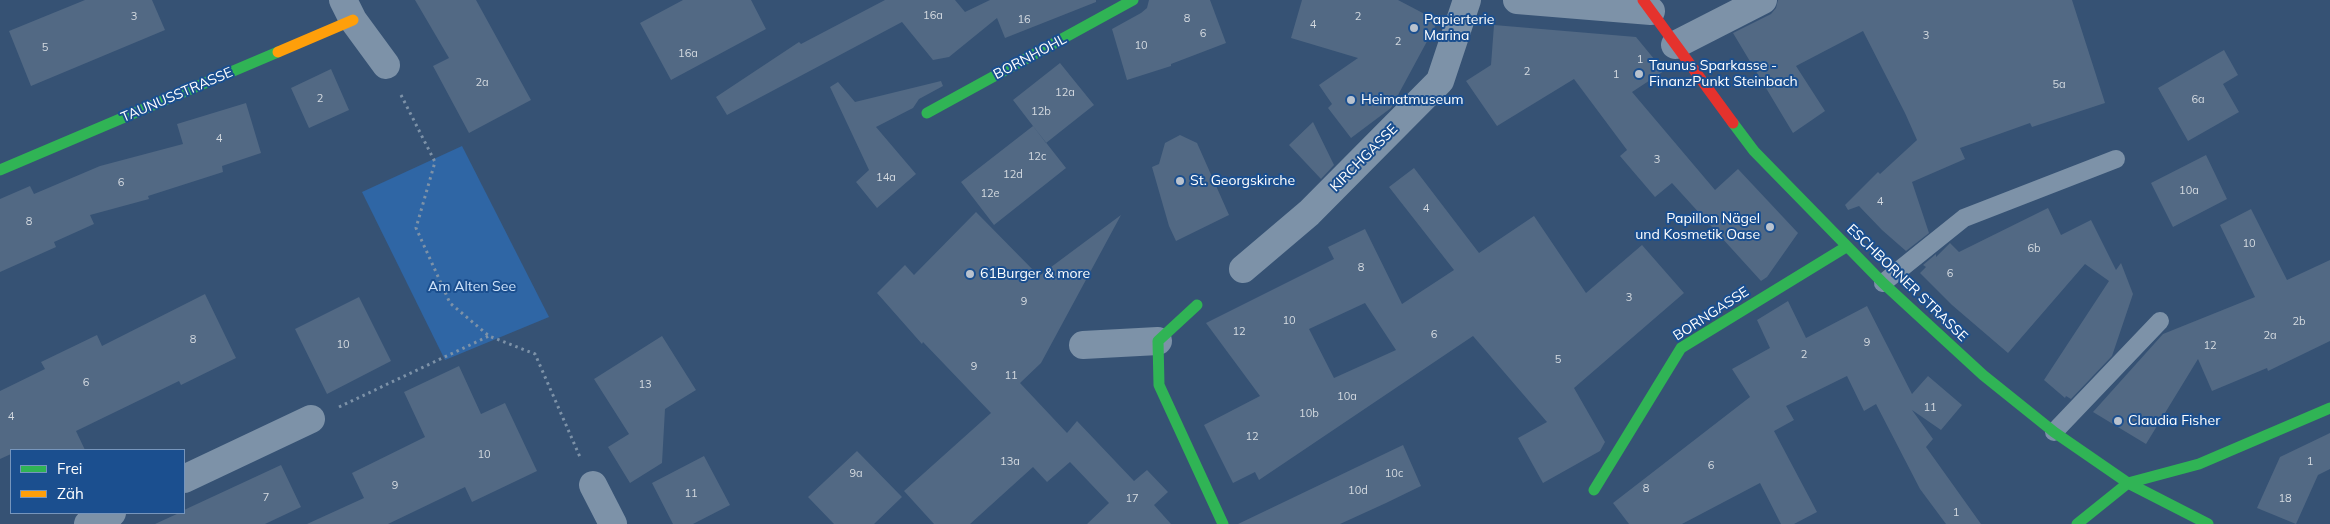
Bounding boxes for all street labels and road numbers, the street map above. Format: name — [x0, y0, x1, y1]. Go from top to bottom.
street label: BORNHOHL — [991, 31, 1069, 83]
street label: TAUNUSSTRASSE — [119, 64, 235, 126]
street label: KIRCHGASSE — [1327, 121, 1401, 195]
street label: ESCHBORNER STRASSE — [1843, 221, 1971, 345]
street label: BORNGASSE — [1670, 283, 1752, 345]

